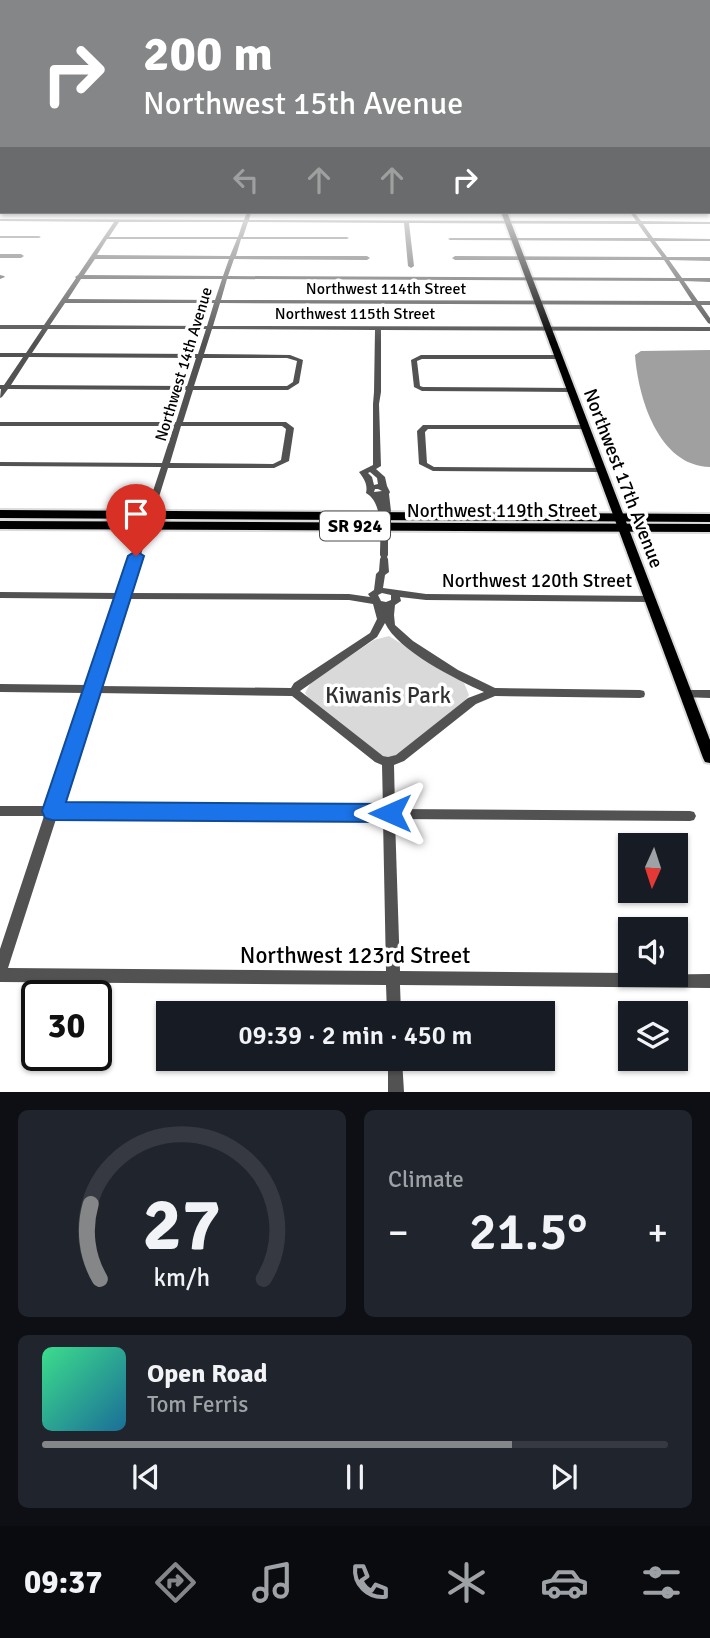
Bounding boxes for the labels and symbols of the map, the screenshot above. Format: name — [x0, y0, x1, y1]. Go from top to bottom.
street label: Northwest 114th Street — [306, 279, 467, 299]
street label: Northwest 14th Avenue — [151, 285, 217, 444]
street label: Northwest 115th Street — [275, 304, 436, 324]
street label: Northwest 17th Avenue — [578, 385, 668, 571]
pin — [106, 484, 166, 556]
street label: Northwest 119th Street — [407, 499, 598, 523]
road number: SR 924 — [320, 512, 390, 540]
street label: Northwest 120th Street — [442, 569, 633, 593]
park label: Kiwanis Park — [325, 681, 451, 710]
position arrow — [353, 776, 427, 850]
north arrow — [618, 833, 688, 903]
street label: Northwest 123rd Street — [240, 941, 470, 970]
speed limit sign: 30 — [21, 980, 112, 1071]

